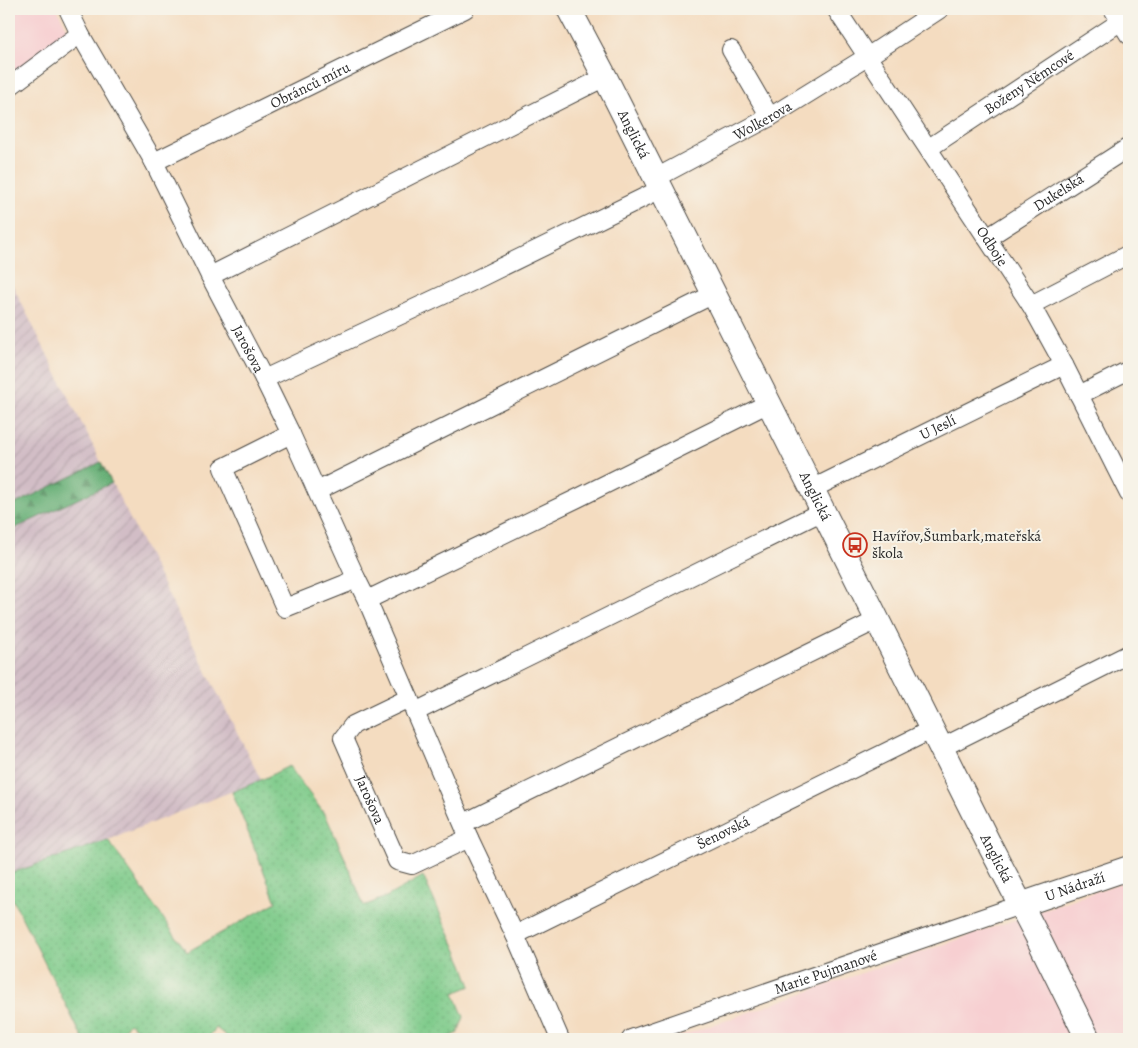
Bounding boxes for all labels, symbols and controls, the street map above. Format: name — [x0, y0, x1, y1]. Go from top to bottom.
street label: Boženy Němcové — [980, 45, 1078, 119]
street label: Obránců míru — [267, 57, 354, 113]
street label: Wolkerova — [729, 96, 796, 145]
street label: Anglická — [613, 105, 655, 162]
street label: Dukelská — [1029, 168, 1088, 216]
street label: Odboje — [972, 222, 1013, 270]
street label: Jarošova — [228, 322, 269, 376]
street label: U Jeslí — [916, 410, 959, 445]
street label: Anglická — [794, 467, 836, 524]
place label: Havířov,Šumbark,mateřská škola — [872, 526, 1041, 563]
bus stop icon: Havířov,Šumbark,mateřská škola — [842, 532, 868, 558]
street label: Jarošova — [351, 772, 390, 827]
street label: Šenovská — [693, 811, 753, 854]
street label: Anglická — [975, 830, 1018, 886]
street label: U Nádraží — [1042, 867, 1108, 906]
street label: Marie Pujmanové — [772, 945, 880, 999]

